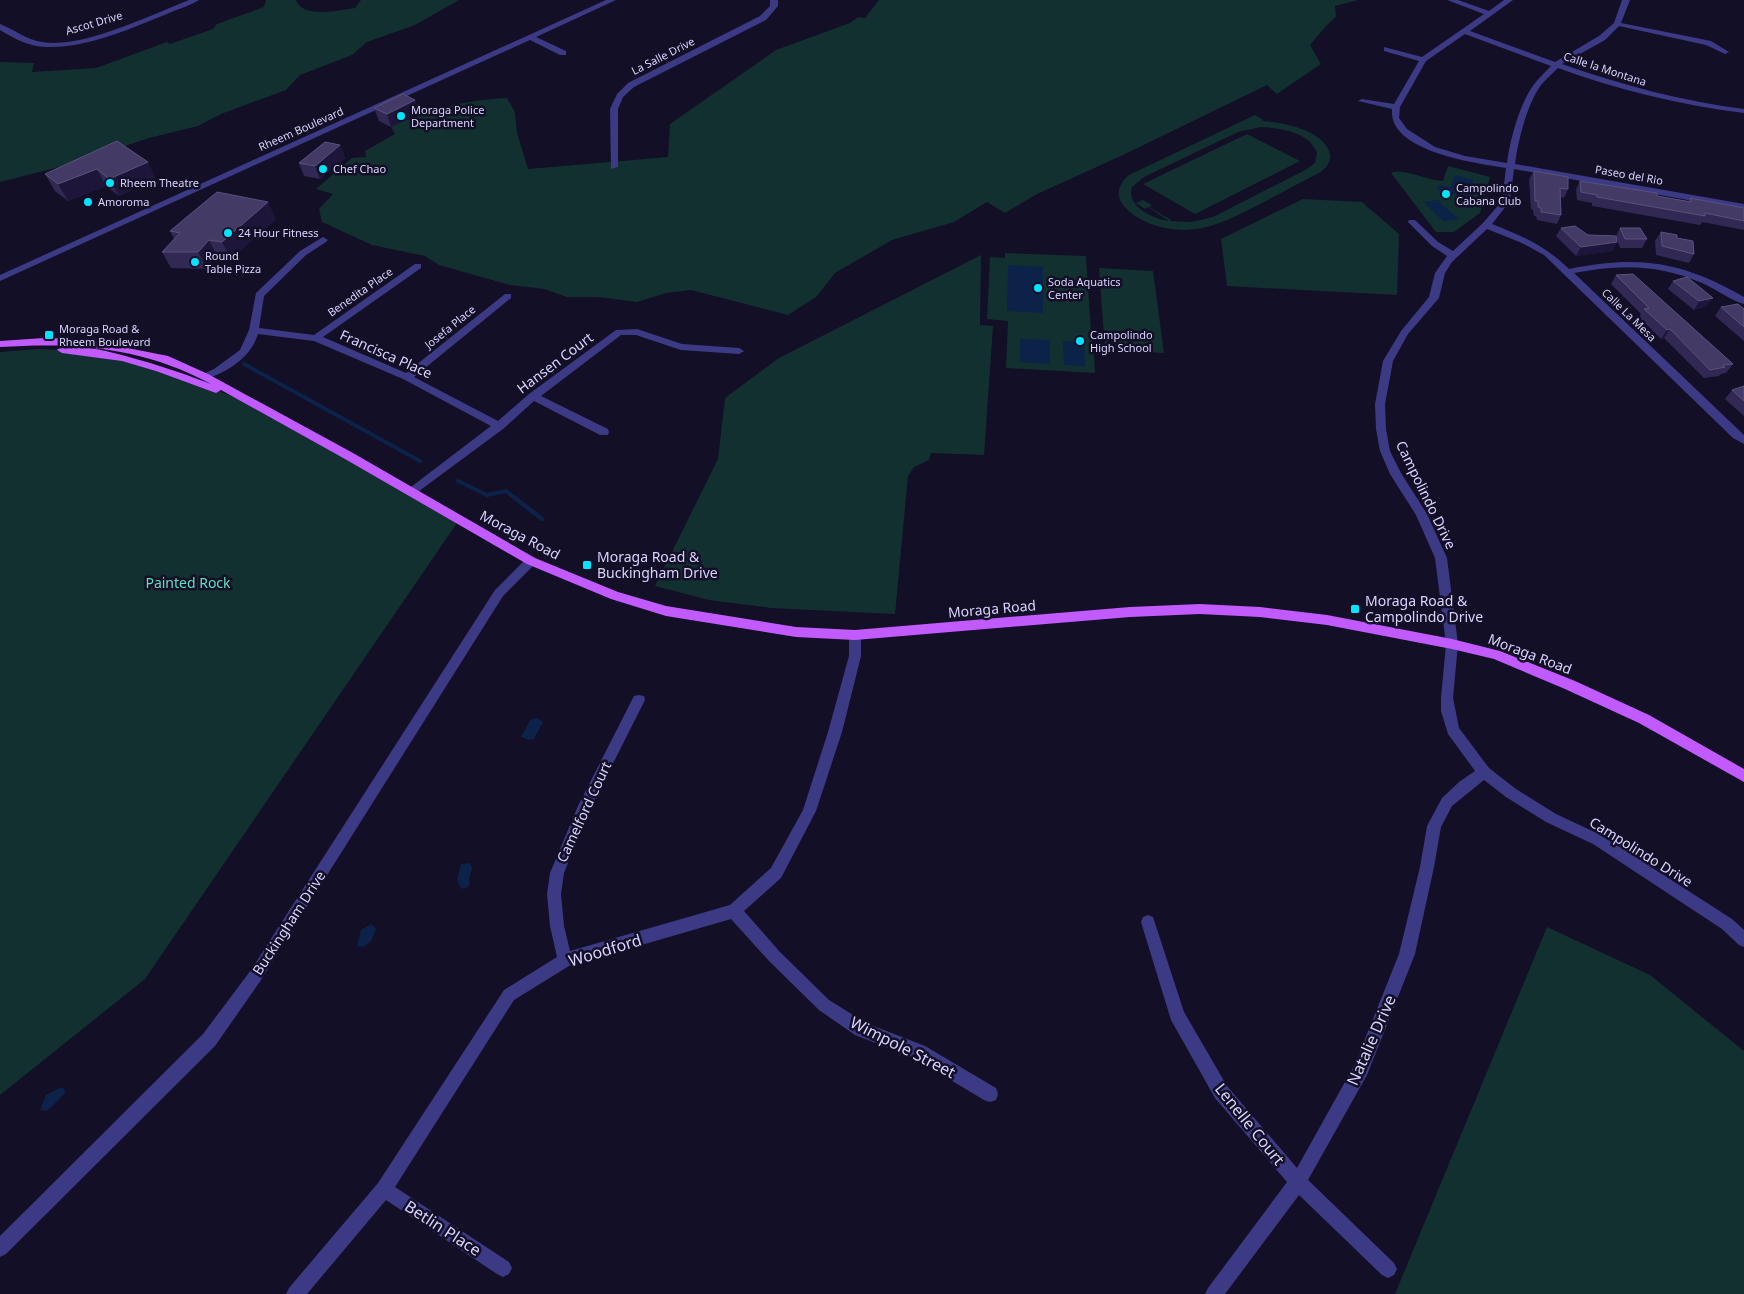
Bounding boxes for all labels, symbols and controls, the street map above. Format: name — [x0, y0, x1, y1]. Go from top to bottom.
street label: Ascot Drive — [64, 7, 124, 38]
street label: La Salle Drive — [629, 33, 697, 78]
street label: Calle la Montana — [1562, 48, 1649, 89]
place label: Moraga Police Department — [411, 102, 484, 130]
street label: Rheem Boulevard — [256, 103, 346, 154]
marker: Moraga Police Department — [395, 110, 407, 122]
place label: Chef Chao — [333, 161, 387, 176]
street label: Paseo del Rio — [1594, 161, 1665, 188]
marker: Chef Chao — [317, 163, 329, 175]
place label: Rheem Theatre — [120, 175, 199, 190]
marker: Rheem Theatre — [104, 177, 116, 189]
place label: Campolindo Cabana Club — [1456, 180, 1521, 208]
marker: Campolindo Cabana Club — [1440, 188, 1452, 200]
place label: Amoroma — [98, 194, 149, 209]
marker: Amoroma — [82, 196, 94, 208]
place label: 24 Hour Fitness — [238, 225, 319, 240]
marker: 24 Hour Fitness — [222, 227, 234, 239]
place label: Round Table Pizza — [205, 248, 261, 276]
marker: Round Table Pizza — [189, 256, 201, 268]
street label: Benedita Place — [324, 264, 395, 320]
place label: Soda Aquatics Center — [1048, 274, 1121, 302]
marker: Soda Aquatics Center — [1032, 282, 1044, 294]
street label: Calle La Mesa — [1599, 285, 1660, 344]
street label: Josefa Place — [420, 302, 478, 352]
place label: Moraga Road & Rheem Boulevard — [59, 321, 150, 349]
street label: Francisca Place — [337, 325, 435, 382]
place label: Campolindo High School — [1090, 327, 1153, 355]
street label: Hansen Court — [513, 328, 597, 397]
marker: Moraga Road & Rheem Boulevard — [43, 329, 55, 341]
marker: Campolindo High School — [1074, 335, 1086, 347]
street label: Campolindo Drive — [1392, 438, 1461, 552]
street label: Moraga Road — [477, 505, 564, 564]
place label: Moraga Road & Buckingham Drive — [597, 547, 718, 582]
marker: Moraga Road & Buckingham Drive — [581, 559, 593, 571]
park label: Painted Rock — [145, 573, 231, 592]
place label: Moraga Road & Campolindo Drive — [1365, 591, 1483, 626]
street label: Moraga Road — [947, 595, 1037, 622]
marker: Moraga Road & Campolindo Drive — [1349, 603, 1361, 615]
street label: Moraga Road — [1486, 629, 1575, 678]
street label: Camelford Court — [552, 758, 615, 865]
street label: Campolindo Drive — [1586, 812, 1696, 891]
street label: Buckingham Drive — [248, 867, 329, 979]
street label: Woodford — [566, 929, 644, 971]
street label: Natalie Drive — [1341, 991, 1401, 1089]
street label: Wimpole Street — [847, 1011, 960, 1083]
street label: Lenelle Court — [1210, 1078, 1290, 1170]
street label: Betlin Place — [401, 1195, 485, 1261]

